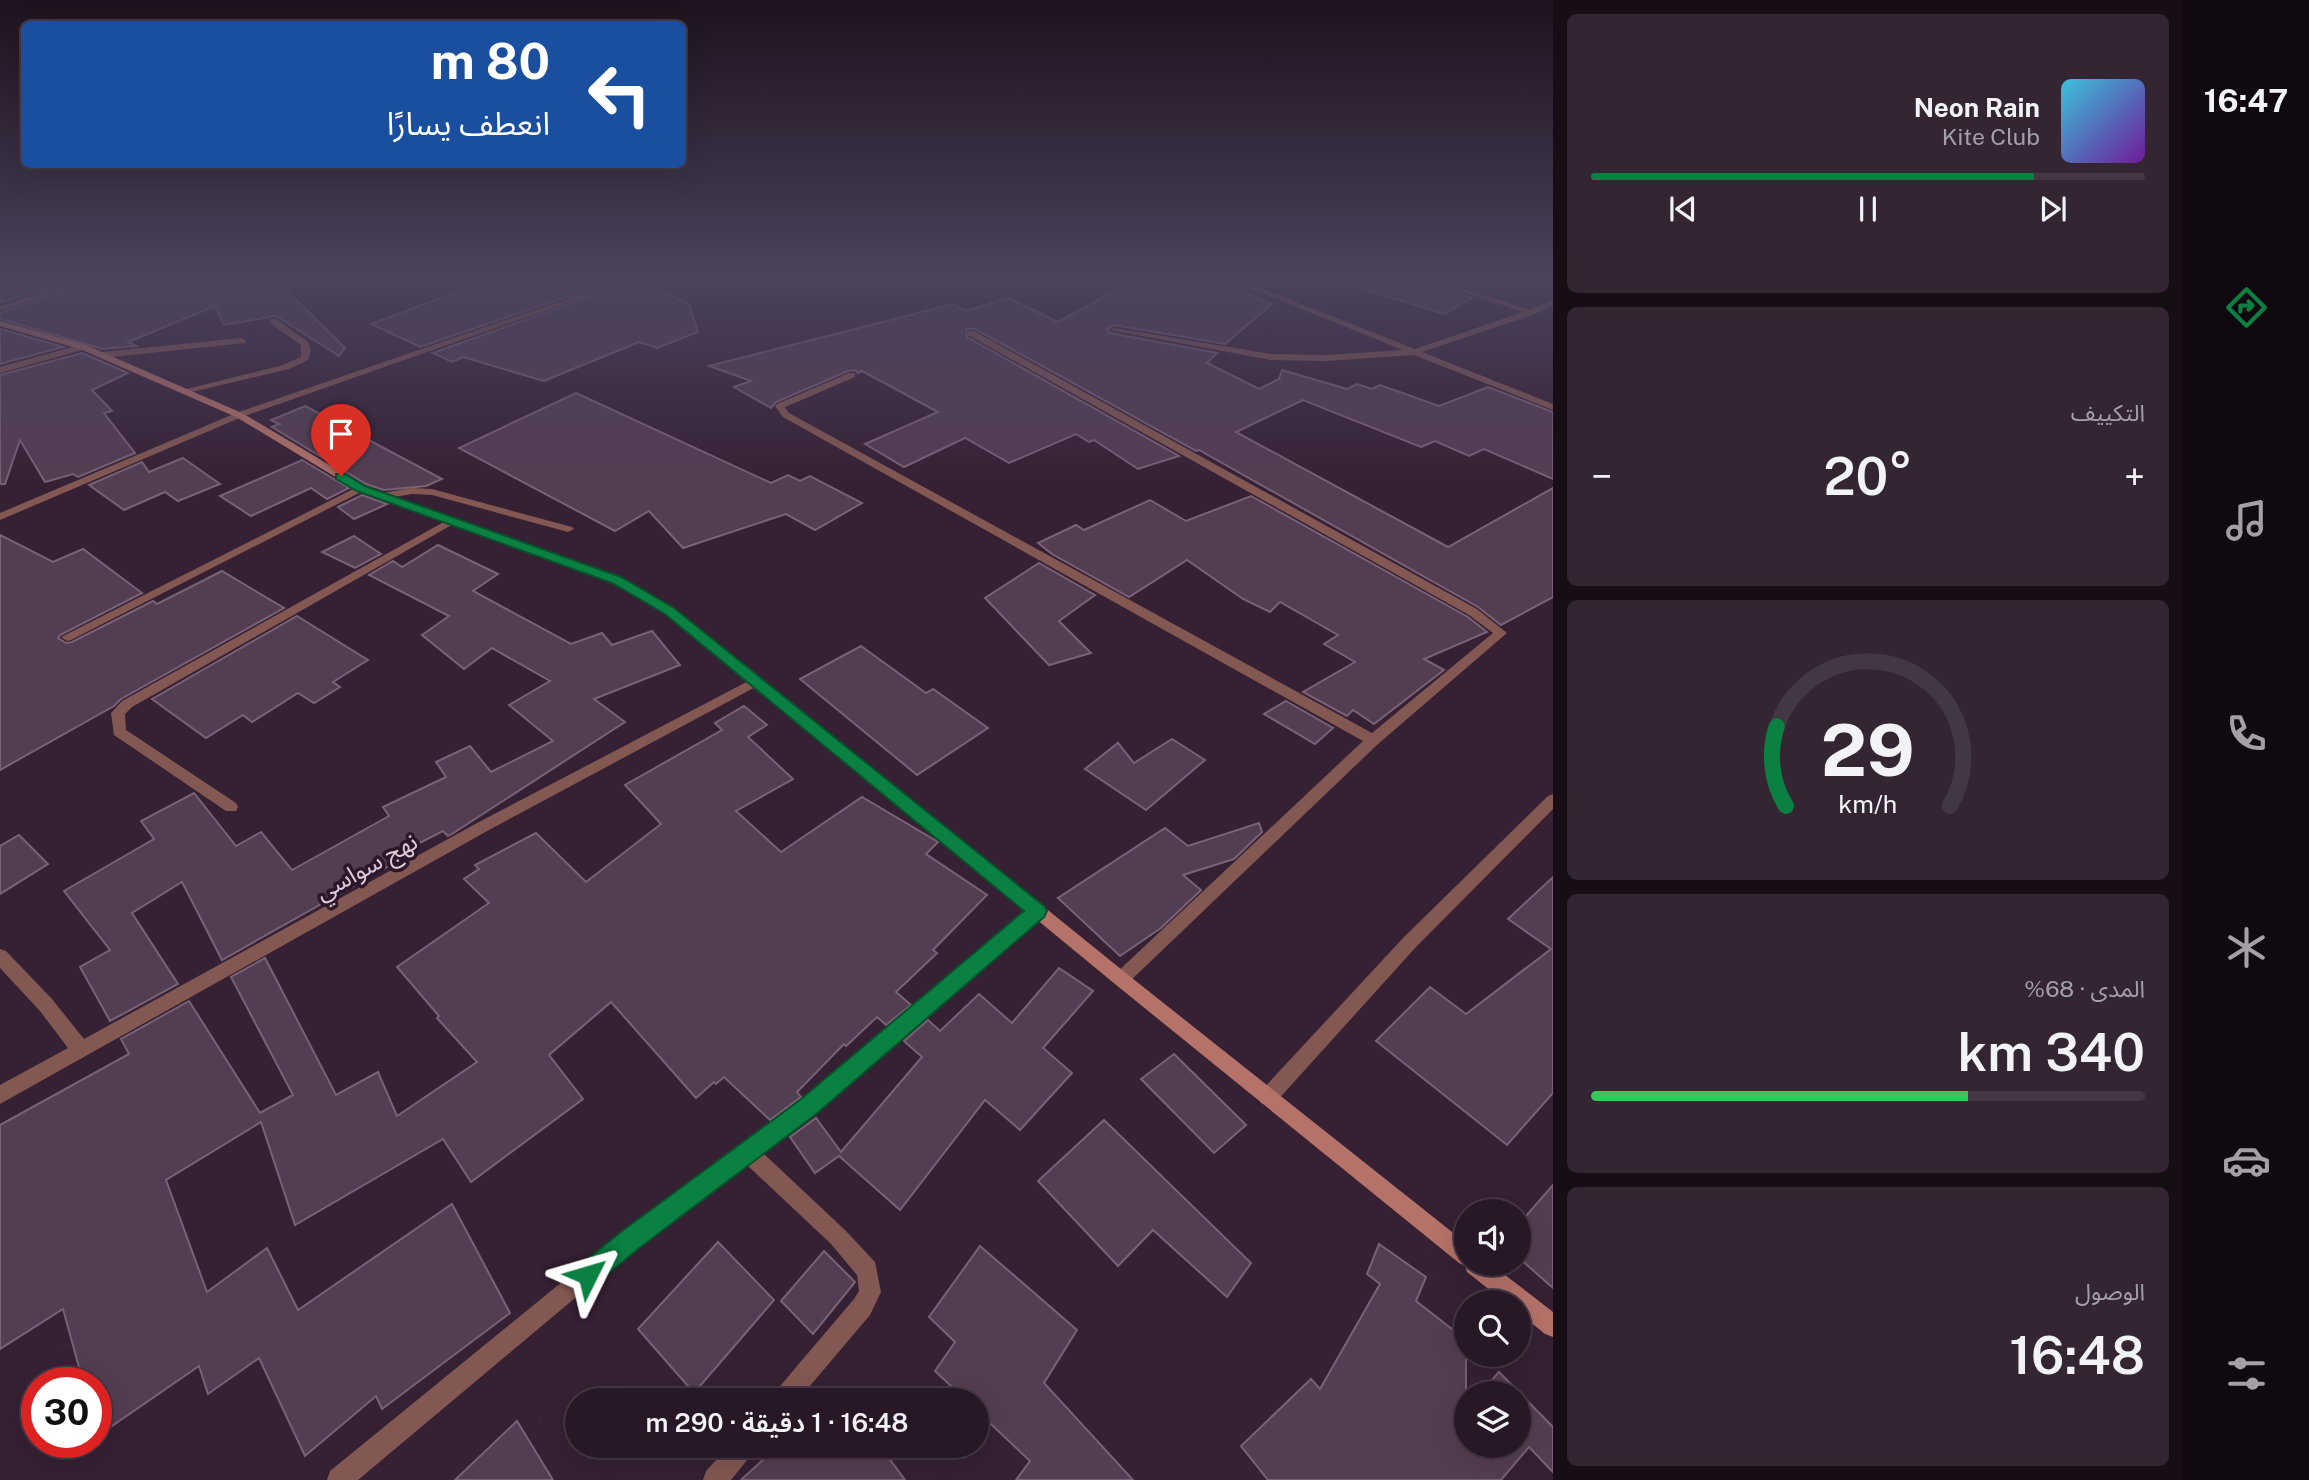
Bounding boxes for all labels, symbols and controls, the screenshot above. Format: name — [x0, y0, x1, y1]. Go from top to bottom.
text: 80 m — [431, 32, 550, 90]
icon: left — [574, 49, 665, 140]
text: 16:47 — [2204, 82, 2288, 119]
text: Neon Rain — [1914, 92, 2040, 123]
text: انعطف يسارًا — [387, 105, 550, 142]
text: Kite Club — [1942, 123, 2040, 150]
icon: previous — [1664, 190, 1702, 228]
icon: pause — [1849, 190, 1887, 228]
icon: next — [2034, 190, 2072, 228]
icon: directions — [2222, 283, 2271, 332]
text: التكييف — [2071, 399, 2145, 426]
pin — [311, 404, 371, 476]
icon: arrive — [322, 415, 360, 453]
text: 20° — [1823, 446, 1913, 507]
text: − — [1591, 454, 1612, 499]
text: + — [2124, 454, 2145, 499]
icon: music — [2222, 496, 2271, 545]
text: 29 — [1821, 707, 1915, 792]
icon: phone — [2222, 709, 2271, 758]
text: km/h — [1839, 789, 1897, 819]
street label: نهج سواسي — [310, 827, 425, 910]
icon: climate — [2222, 923, 2271, 972]
text: المدى · 68% — [2024, 975, 2145, 1002]
text: 340 km — [1957, 1022, 2145, 1083]
icon: car — [2222, 1136, 2271, 1185]
map controls — [1454, 1199, 1531, 1458]
button: sound — [1454, 1199, 1531, 1276]
position arrow — [551, 1238, 625, 1312]
text: الوصول — [2075, 1278, 2145, 1305]
button: search — [1454, 1290, 1531, 1367]
text: 16:48 — [2009, 1325, 2145, 1386]
icon: filters — [2222, 1349, 2271, 1398]
speed limit sign: 30 — [21, 1367, 112, 1458]
button: layers — [1454, 1381, 1531, 1458]
text: 16:48 · 1 دقيقة · 290 m — [646, 1407, 908, 1438]

